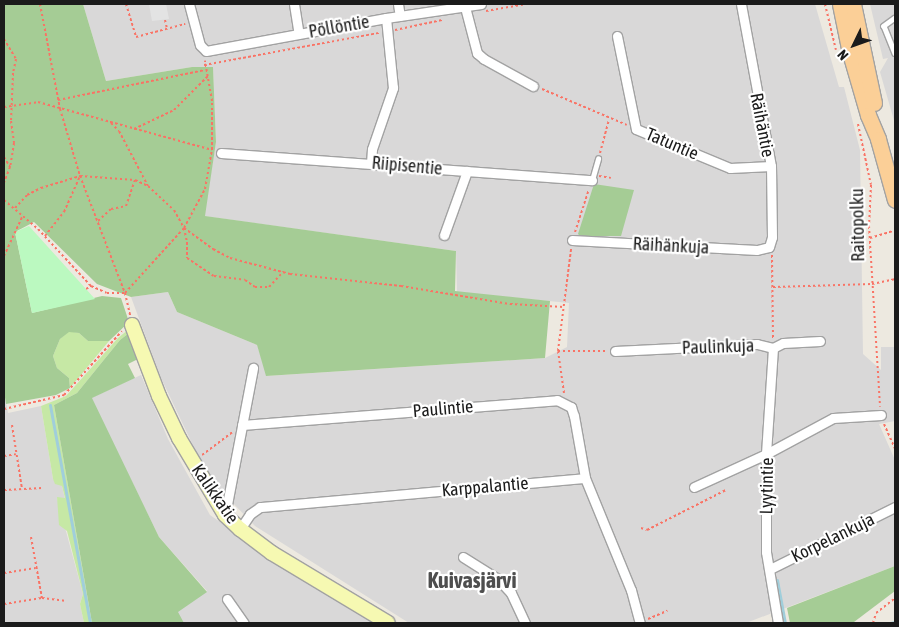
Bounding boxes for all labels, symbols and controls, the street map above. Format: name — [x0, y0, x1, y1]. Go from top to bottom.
street label: Pöllöntie — [307, 11, 371, 43]
north arrow — [829, 20, 879, 70]
text: N — [834, 47, 852, 63]
street label: Räihäntie — [745, 91, 779, 159]
street label: Tatuntie — [642, 123, 702, 165]
street label: Riipisentie — [371, 152, 443, 180]
street label: Raitopolku — [847, 188, 869, 262]
street label: Räihänkuja — [632, 233, 710, 259]
street label: Paulinkuja — [682, 335, 754, 359]
street label: Paulintie — [412, 396, 474, 422]
street label: Lyytintie — [756, 457, 778, 515]
street label: Kalikkatie — [187, 460, 243, 528]
street label: Karppalantie — [441, 472, 529, 502]
street label: Korpelankuja — [788, 509, 878, 567]
district label: Kuivasjärvi — [428, 568, 516, 594]

